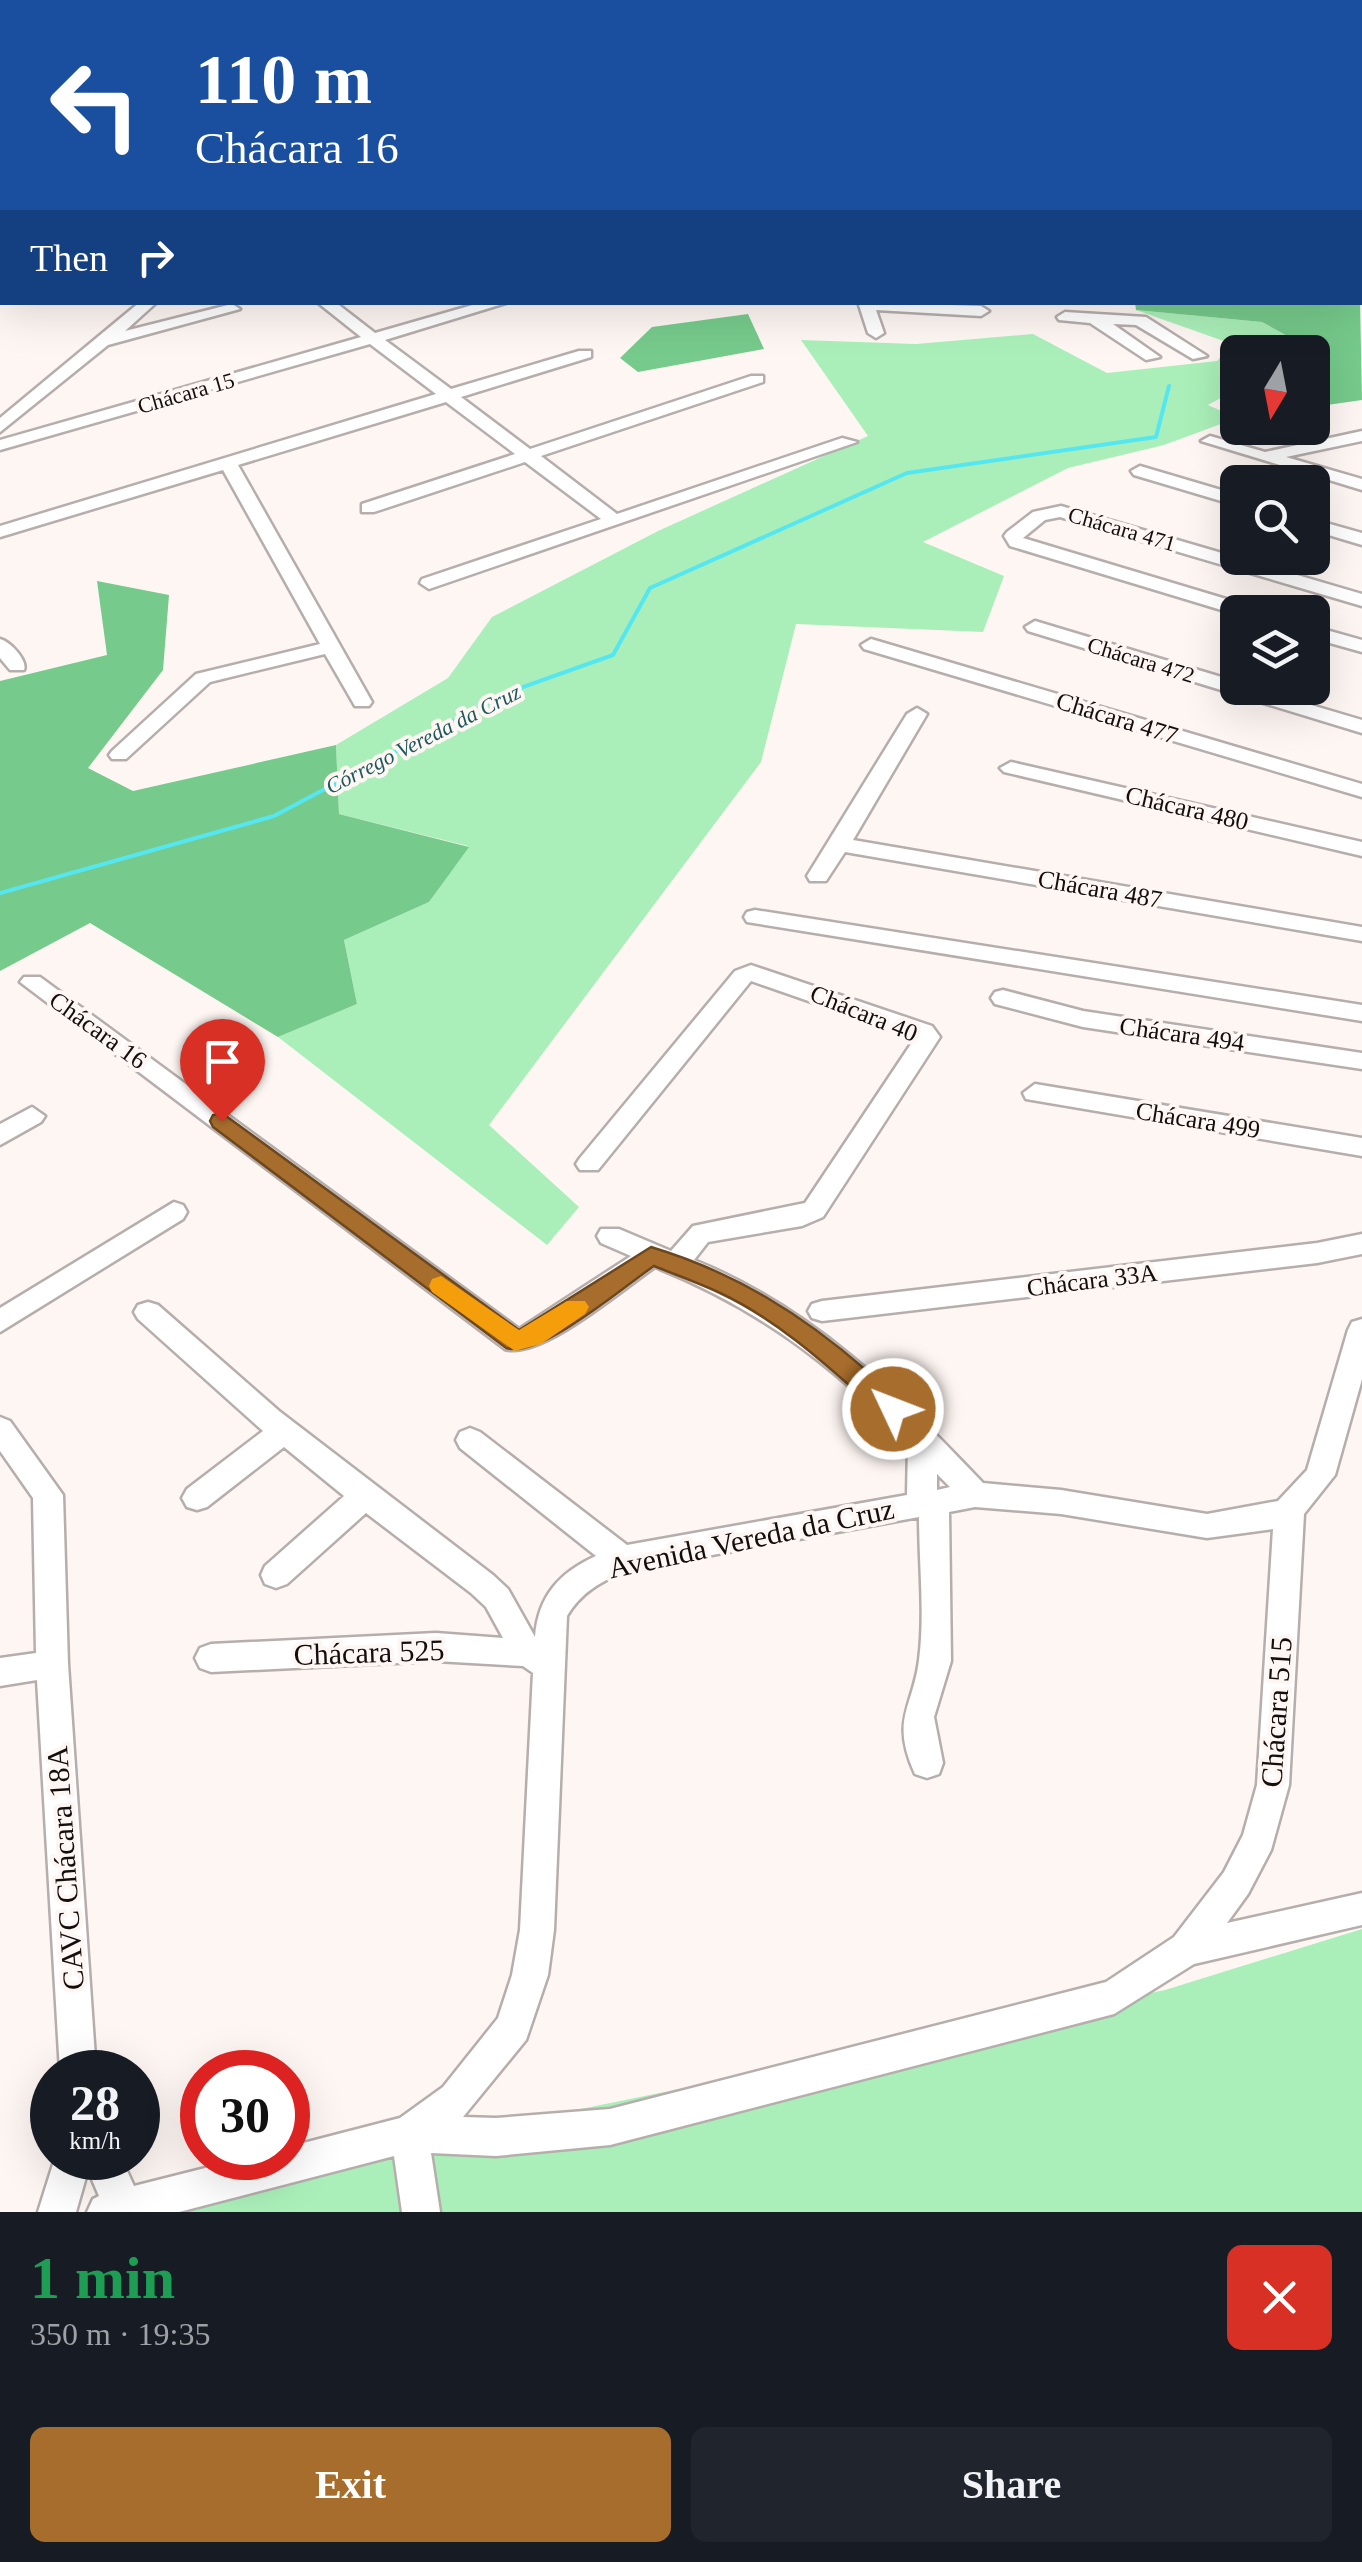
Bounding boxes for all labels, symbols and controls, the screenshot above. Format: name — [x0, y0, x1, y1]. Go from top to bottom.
icon: left — [30, 40, 160, 170]
text: 110 m — [195, 41, 372, 118]
text: Chácara 16 — [195, 123, 399, 173]
icon: right — [128, 230, 183, 285]
text: Then — [30, 237, 108, 279]
north arrow — [1220, 335, 1330, 445]
map controls — [1220, 335, 1330, 705]
street label: Chácara 15 — [135, 367, 237, 419]
button: search — [1220, 465, 1330, 575]
street label: Chácara 471 — [1065, 502, 1179, 556]
button: layers — [1220, 595, 1330, 705]
street label: Chácara 472 — [1084, 632, 1198, 688]
water label: Córrego Vereda da Cruz — [321, 679, 525, 799]
street label: Chácara 477 — [1053, 687, 1181, 749]
street label: Chácara 480 — [1123, 781, 1251, 835]
street label: Chácara 487 — [1036, 865, 1164, 913]
street label: Chácara 40 — [806, 979, 922, 1047]
street label: Chácara 16 — [44, 986, 152, 1074]
street label: Chácara 494 — [1118, 1012, 1247, 1056]
pin — [180, 1019, 265, 1122]
icon: arrive — [195, 1034, 250, 1089]
street label: Chácara 499 — [1134, 1097, 1262, 1143]
street label: Chácara 33A — [1025, 1259, 1159, 1301]
position arrow — [841, 1357, 945, 1461]
street label: Avenida Vereda da Cruz — [605, 1492, 897, 1584]
street label: Chácara 525 — [293, 1633, 445, 1671]
street label: Chácara 515 — [1254, 1636, 1298, 1788]
street label: CAVC Chácara 18A — [40, 1745, 90, 1991]
speed limit sign: 30 — [180, 2050, 310, 2180]
text: 28 — [70, 2075, 120, 2131]
text: km/h — [69, 2127, 121, 2154]
text: 1 min — [30, 2245, 175, 2311]
button: close — [1227, 2245, 1332, 2350]
text: 350 m · 19:35 — [30, 2316, 210, 2352]
button: Exit — [30, 2427, 671, 2542]
button: Share — [691, 2427, 1332, 2542]

